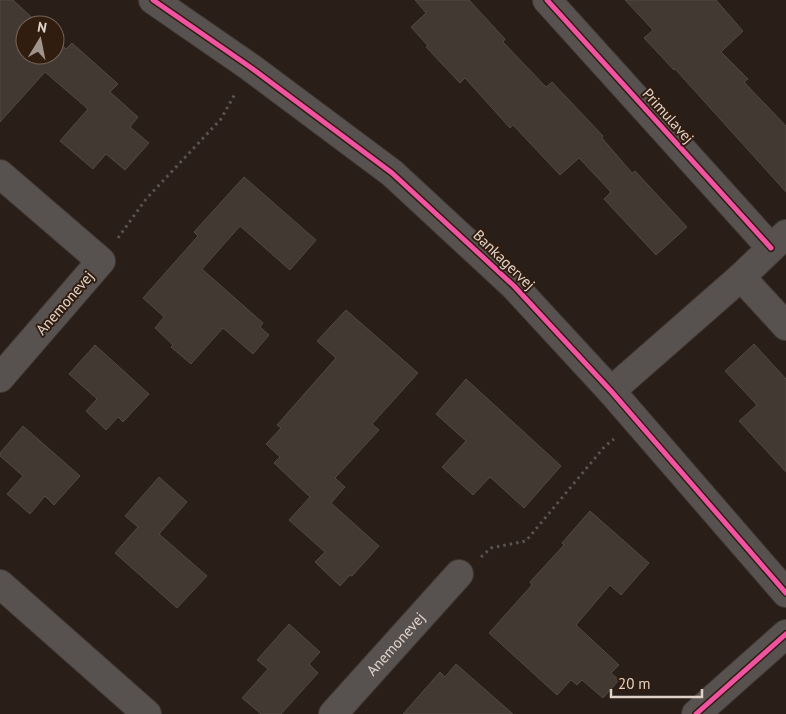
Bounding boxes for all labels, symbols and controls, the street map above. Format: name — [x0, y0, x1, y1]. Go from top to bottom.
north arrow — [15, 15, 65, 65]
text: N — [36, 18, 48, 37]
street label: Primulavej — [639, 84, 698, 147]
street label: Bankagervej — [470, 226, 539, 294]
street label: Anemonevej — [32, 267, 98, 339]
street label: Anemonevej — [362, 608, 429, 680]
scale bar — [611, 666, 702, 698]
text: 20 m — [618, 674, 651, 693]

